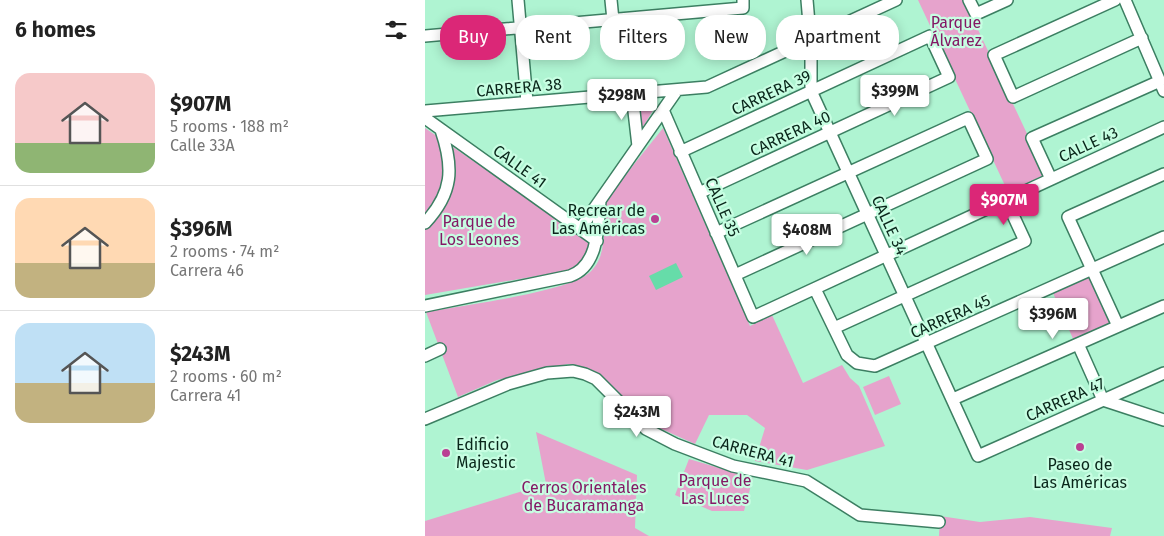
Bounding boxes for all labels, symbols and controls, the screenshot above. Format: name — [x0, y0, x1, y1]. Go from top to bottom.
park label: Parque Álvarez — [930, 13, 982, 50]
chip: Buy — [440, 15, 506, 60]
chip: Rent — [516, 15, 590, 60]
chip: Filters — [600, 15, 685, 60]
chip: New — [695, 15, 766, 60]
chip: Apartment — [776, 15, 899, 60]
icon: filters — [382, 16, 410, 44]
text: 6 homes — [15, 17, 96, 43]
street label: CARRERA 39 — [729, 66, 814, 119]
street label: CARRERA 38 — [475, 74, 563, 101]
pin: $399M — [860, 74, 930, 117]
pin: $298M — [587, 78, 657, 121]
text: $399M — [871, 81, 919, 100]
text: $298M — [598, 85, 646, 104]
text: $907M — [170, 91, 231, 117]
icon: home — [55, 93, 115, 153]
street label: CARRERA 40 — [747, 107, 834, 160]
text: 5 rooms · 188 m² — [170, 117, 289, 136]
street label: CALLE 43 — [1056, 123, 1121, 166]
text: Calle 33A — [170, 136, 235, 155]
street label: CALLE 41 — [489, 141, 550, 192]
street label: CALLE 35 — [701, 175, 744, 240]
pin: $907M — [969, 184, 1039, 226]
text: $907M — [981, 190, 1027, 209]
street label: CALLE 34 — [868, 193, 912, 258]
place label: Recrear de Las Américas — [551, 201, 645, 238]
park label: Parque de Los Leones — [439, 212, 519, 249]
marker: Recrear de Las Américas — [649, 213, 661, 225]
pin: $408M — [772, 214, 842, 256]
text: $396M — [170, 216, 232, 242]
icon: home — [55, 218, 115, 278]
text: $408M — [782, 220, 832, 239]
text: 2 rooms · 74 m² — [170, 242, 279, 261]
text: Carrera 46 — [170, 261, 244, 280]
street label: CARRERA 45 — [907, 290, 993, 343]
pin: $396M — [1018, 298, 1088, 340]
text: $396M — [1029, 304, 1077, 323]
text: $243M — [170, 341, 231, 367]
icon: home — [55, 343, 115, 403]
text: 2 rooms · 60 m² — [170, 367, 282, 386]
street label: CARRERA 47 — [1023, 374, 1108, 425]
text: Carrera 41 — [170, 386, 241, 405]
pin: $243M — [602, 396, 672, 438]
text: $243M — [614, 402, 660, 421]
street label: CARRERA 41 — [710, 431, 796, 471]
place label: Edificio Majestic — [456, 435, 516, 472]
marker: Paseo de Las Américas — [1074, 441, 1086, 453]
marker: Edificio Majestic — [440, 447, 452, 459]
place label: Paseo de Las Américas — [1033, 455, 1127, 492]
park label: Parque de Las Luces — [679, 471, 751, 508]
park label: Cerros Orientales de Bucaramanga — [521, 478, 647, 515]

